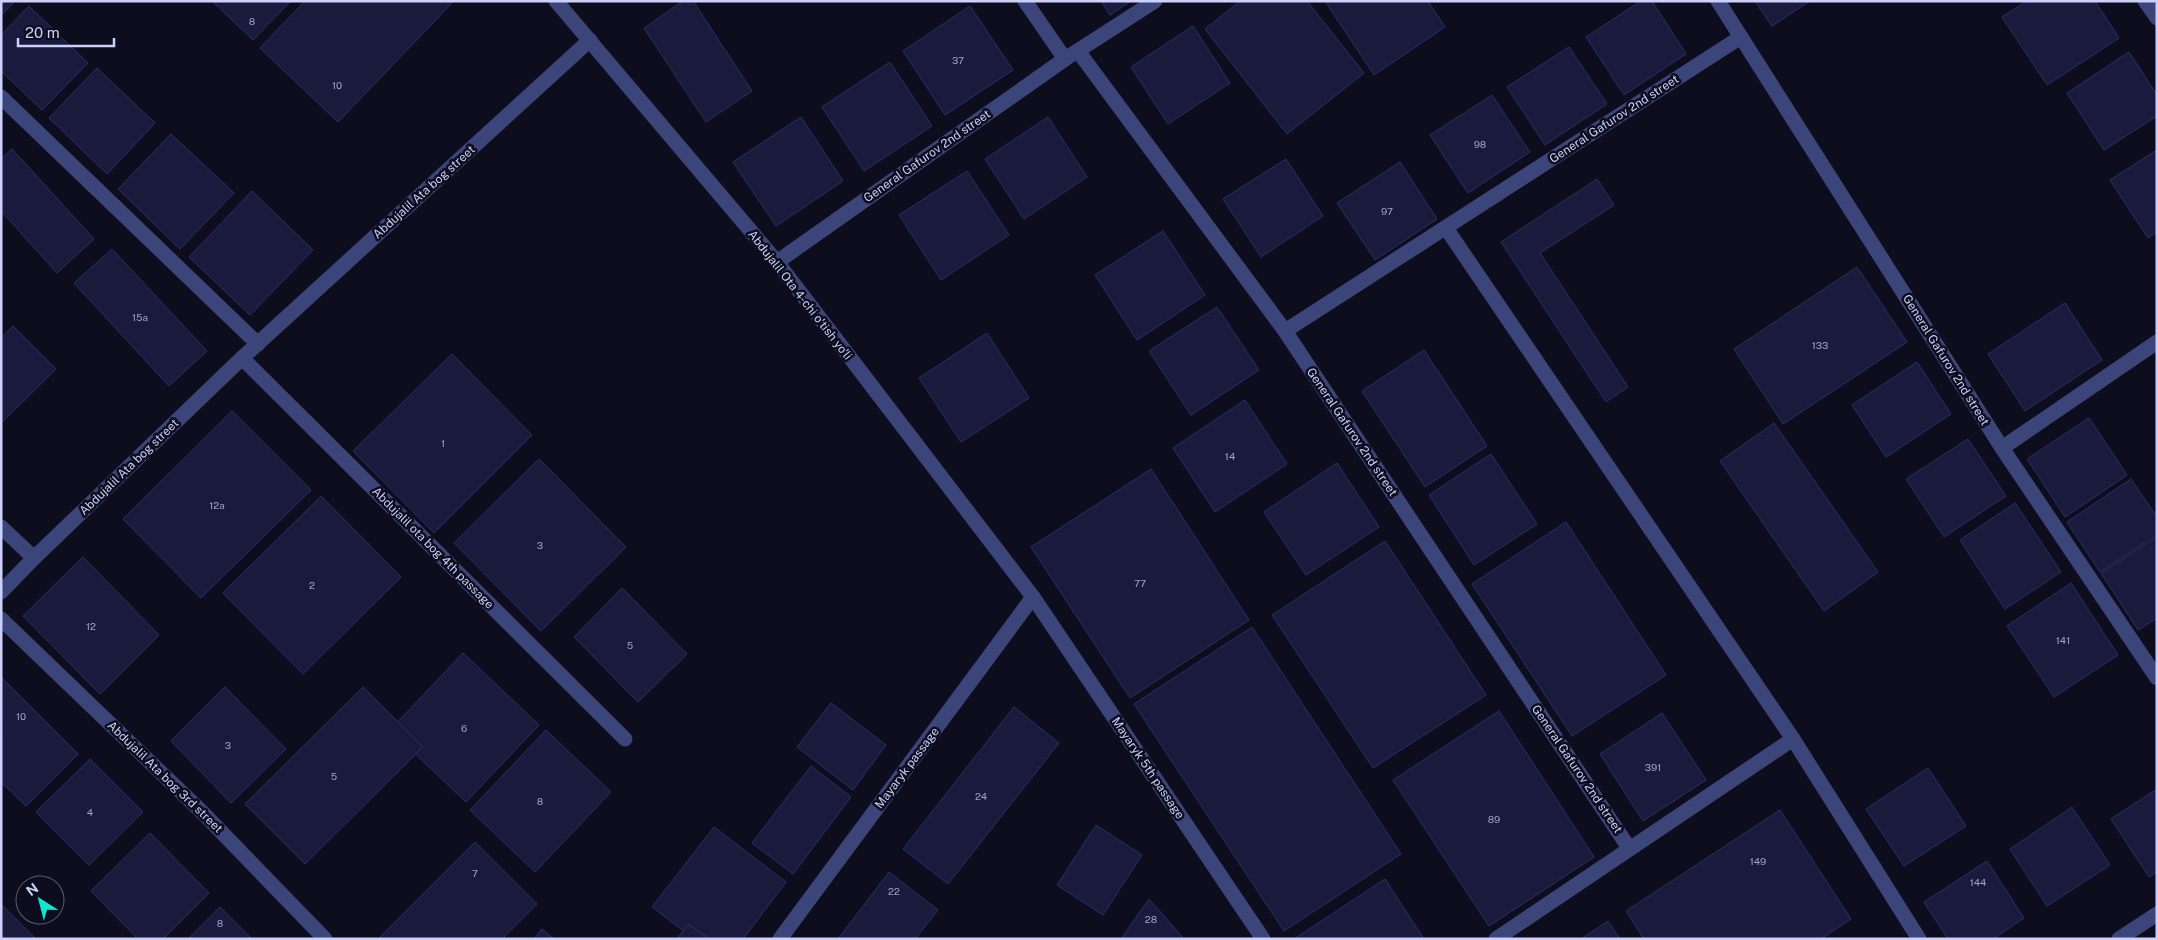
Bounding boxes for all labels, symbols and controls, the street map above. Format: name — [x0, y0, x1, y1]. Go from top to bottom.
scale bar — [18, 15, 114, 47]
house number: 8 — [249, 15, 255, 27]
text: 20 m — [25, 24, 60, 41]
house number: 37 — [952, 54, 964, 66]
street label: General Gafurov 2nd street — [1547, 72, 1682, 166]
house number: 10 — [332, 79, 342, 91]
street label: General Gafurov 2nd street — [861, 107, 993, 205]
house number: 98 — [1474, 138, 1486, 150]
street label: Abdujalil Ata bog street — [370, 142, 478, 241]
house number: 97 — [1381, 205, 1393, 217]
street label: Abdujalil Ota 4-chi o'tish yo'li — [745, 227, 855, 363]
street label: General Gafurov 2nd street — [1900, 292, 1992, 428]
house number: 15a — [132, 311, 148, 323]
house number: 133 — [1812, 339, 1828, 351]
street label: General Gafurov 2nd street — [1304, 365, 1400, 499]
street label: Abdujalil Ata bog street — [77, 416, 182, 518]
house number: 1 — [441, 437, 445, 449]
house number: 14 — [1225, 450, 1235, 462]
street label: Abdujalil ota bog 4th passage — [369, 484, 497, 612]
house number: 12a — [209, 499, 225, 511]
house number: 3 — [537, 539, 543, 551]
house number: 77 — [1134, 577, 1146, 589]
house number: 2 — [309, 579, 315, 591]
house number: 12 — [86, 620, 96, 632]
house number: 141 — [2056, 634, 2070, 646]
house number: 5 — [627, 639, 633, 651]
street label: General Gafurov 2nd street — [1529, 702, 1625, 836]
house number: 10 — [16, 710, 26, 722]
street label: Mayaryk 5th passage — [1109, 715, 1187, 822]
street label: Abdujalil Ata bog 3rd street — [105, 718, 226, 836]
house number: 6 — [461, 722, 467, 734]
street label: Mаyaryk passage — [872, 725, 942, 811]
house number: 3 — [225, 739, 231, 751]
house number: 391 — [1645, 761, 1661, 773]
house number: 5 — [331, 770, 337, 782]
house number: 24 — [975, 790, 987, 802]
house number: 8 — [537, 795, 543, 807]
house number: 4 — [87, 806, 93, 818]
house number: 89 — [1488, 813, 1500, 825]
house number: 149 — [1750, 855, 1766, 867]
house number: 7 — [472, 867, 478, 879]
north arrow — [15, 875, 65, 925]
house number: 144 — [1970, 876, 1986, 888]
text: N — [23, 880, 41, 899]
house number: 22 — [888, 885, 900, 897]
house number: 28 — [1145, 913, 1157, 925]
house number: 8 — [217, 917, 223, 929]

